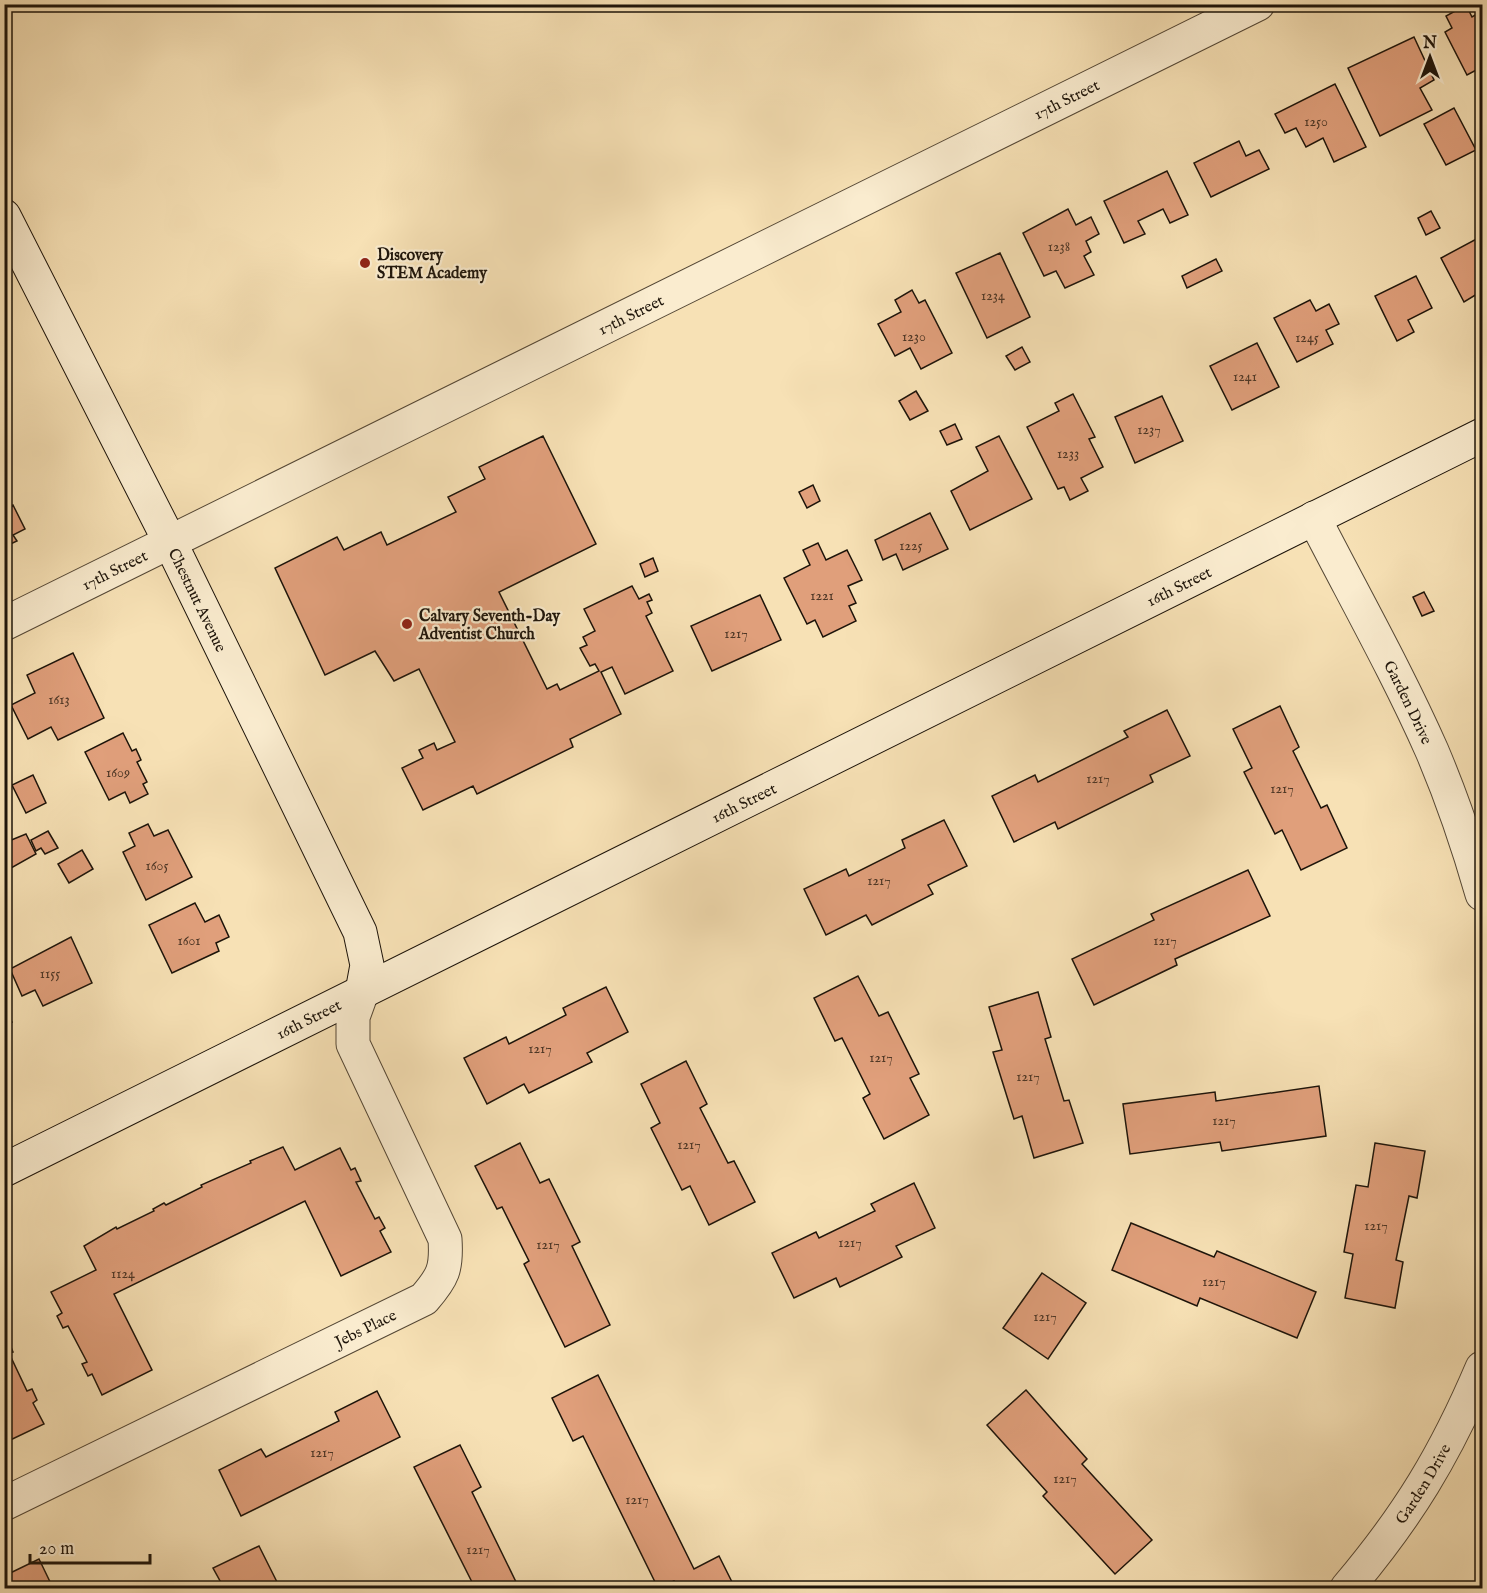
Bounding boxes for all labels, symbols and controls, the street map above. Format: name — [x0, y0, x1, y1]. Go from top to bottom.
north arrow — [1400, 27, 1460, 87]
text: N — [1422, 34, 1437, 54]
street label: 17th Street — [1031, 76, 1104, 125]
house number: 1250 — [1304, 113, 1328, 131]
house number: 1238 — [1048, 238, 1070, 256]
place label: Discovery STEM Academy — [377, 246, 488, 284]
marker: Discovery STEM Academy — [358, 256, 372, 270]
house number: 1234 — [981, 287, 1005, 305]
street label: 17th Street — [595, 291, 668, 341]
house number: 1230 — [902, 328, 926, 346]
house number: 1245 — [1295, 329, 1319, 347]
house number: 1241 — [1233, 368, 1257, 386]
house number: 1237 — [1137, 421, 1161, 439]
house number: 1233 — [1057, 445, 1079, 463]
house number: 1225 — [899, 537, 923, 555]
street label: Chestnut Avenue — [163, 545, 230, 656]
street label: 17th Street — [79, 546, 152, 596]
street label: 16th Street — [1144, 563, 1216, 612]
house number: 1221 — [810, 587, 834, 605]
place label: Calvary Seventh-Day Adventist Church — [418, 607, 561, 645]
marker: Calvary Seventh-Day Adventist Church — [400, 617, 414, 631]
house number: 1217 — [724, 625, 748, 643]
street label: Garden Drive — [1378, 658, 1436, 748]
house number: 1613 — [48, 691, 70, 709]
house number: 1609 — [106, 764, 130, 782]
house number: 1217 — [1086, 770, 1110, 788]
street label: 16th Street — [709, 779, 781, 829]
house number: 1217 — [1270, 780, 1294, 798]
house number: 1605 — [145, 857, 169, 875]
house number: 1217 — [867, 872, 891, 890]
house number: 1601 — [177, 932, 201, 950]
house number: 1217 — [1153, 932, 1177, 950]
house number: 1155 — [40, 965, 60, 983]
street label: 16th Street — [274, 996, 346, 1045]
house number: 1217 — [528, 1040, 552, 1058]
house number: 1217 — [869, 1049, 893, 1067]
house number: 1217 — [1016, 1068, 1040, 1086]
house number: 1217 — [1212, 1112, 1236, 1130]
house number: 1217 — [677, 1136, 701, 1154]
house number: 1217 — [1364, 1217, 1388, 1235]
house number: 1217 — [838, 1234, 862, 1252]
house number: 1217 — [536, 1236, 560, 1254]
house number: 1124 — [111, 1265, 135, 1283]
house number: 1217 — [1202, 1273, 1226, 1291]
street label: Jebs Place — [330, 1306, 400, 1354]
house number: 1217 — [1033, 1308, 1057, 1326]
street label: Garden Drive — [1392, 1441, 1456, 1529]
house number: 1217 — [310, 1444, 334, 1462]
house number: 1217 — [1053, 1470, 1077, 1488]
house number: 1217 — [625, 1491, 649, 1509]
scale bar — [30, 1527, 150, 1565]
text: 20 m — [39, 1538, 74, 1561]
house number: 1217 — [466, 1541, 490, 1559]

